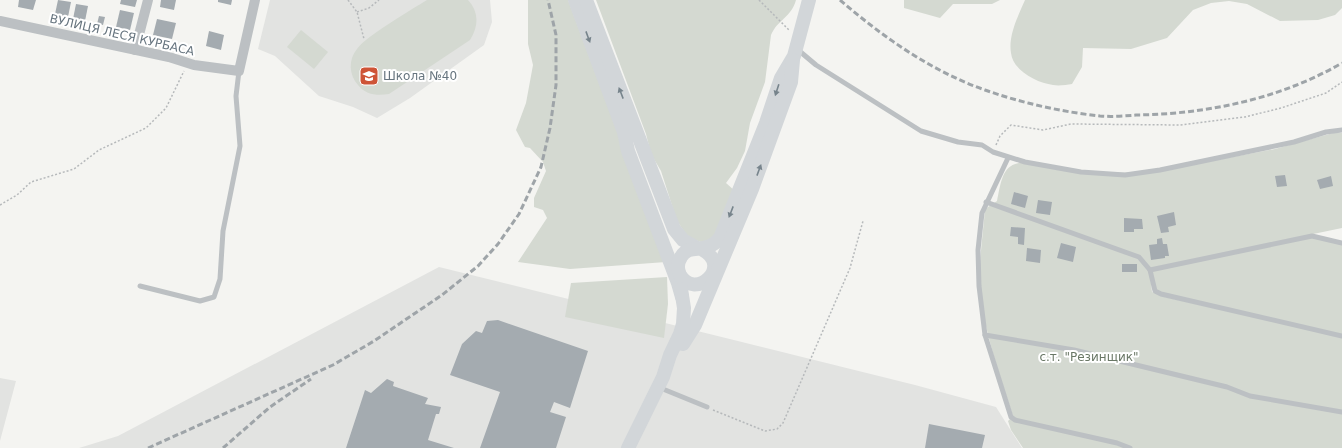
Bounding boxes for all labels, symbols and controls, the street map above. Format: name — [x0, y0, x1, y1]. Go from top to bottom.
street label: ВУЛИЦЯ ЛЕСЯ КУРБАСА — [48, 12, 197, 59]
one-way arrow — [586, 31, 592, 43]
school or university icon: Школа №40 — [358, 65, 380, 87]
place label: Школа №40 — [383, 69, 457, 83]
one-way arrow — [774, 85, 780, 97]
one-way arrow — [618, 86, 624, 98]
one-way arrow — [756, 164, 762, 176]
one-way arrow — [728, 207, 734, 218]
park label: с.т. "Резинщик" — [1039, 350, 1139, 364]

